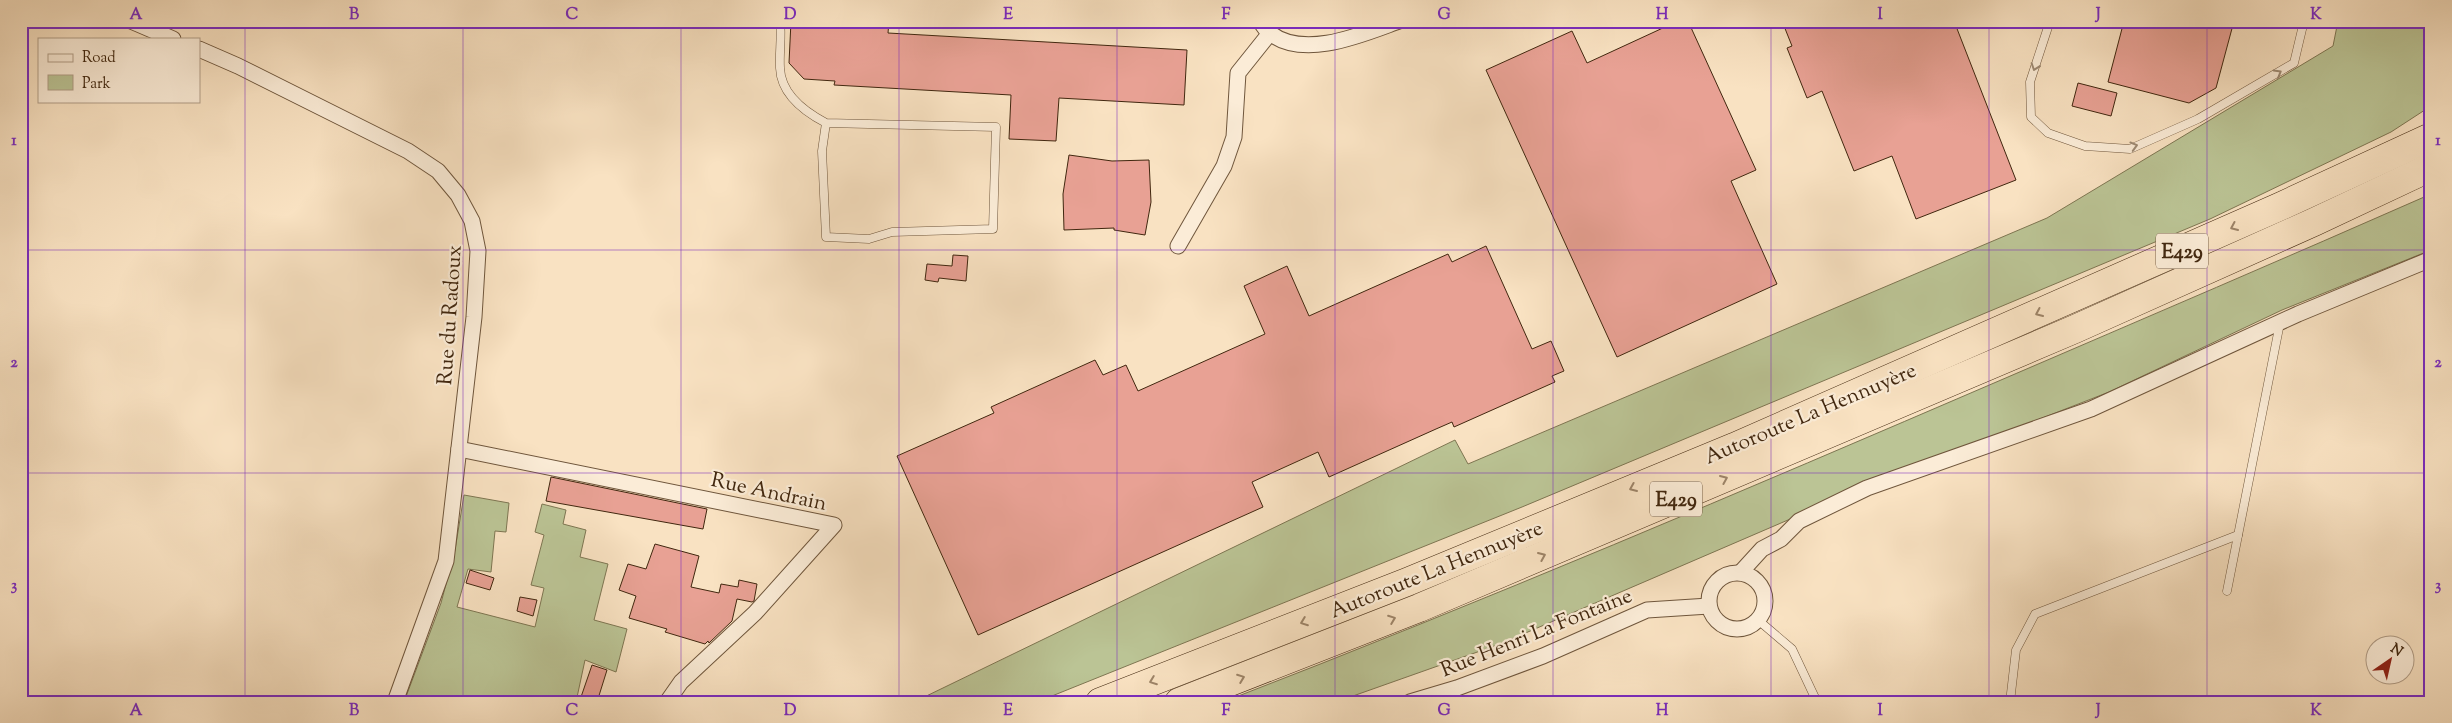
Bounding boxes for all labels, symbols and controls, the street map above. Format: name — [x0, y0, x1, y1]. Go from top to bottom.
text: A — [130, 4, 143, 27]
text: B — [349, 4, 359, 27]
text: C — [566, 4, 579, 27]
text: D — [784, 4, 797, 27]
text: E — [1003, 4, 1013, 27]
text: F — [1222, 4, 1231, 27]
text: G — [1437, 4, 1451, 27]
text: H — [1656, 4, 1669, 27]
text: I — [1877, 4, 1883, 27]
text: J — [2094, 4, 2101, 27]
text: K — [2310, 4, 2322, 27]
legend — [38, 38, 200, 102]
text: Road — [82, 48, 116, 69]
one-way arrow — [2030, 63, 2040, 71]
one-way arrow — [2272, 69, 2281, 79]
text: Park — [82, 74, 111, 95]
text: 1 — [11, 130, 17, 153]
text: 1 — [2435, 130, 2441, 153]
one-way arrow — [2129, 142, 2137, 152]
one-way arrow — [2230, 221, 2239, 232]
road number: E429 — [2156, 234, 2208, 268]
street label: Rue du Radoux — [431, 244, 471, 386]
one-way arrow — [2035, 307, 2044, 318]
text: 2 — [10, 352, 18, 375]
text: 2 — [2434, 352, 2442, 375]
street label: Autoroute La Hennuyère — [1700, 357, 1921, 473]
street label: Rue Andrain — [708, 466, 829, 520]
one-way arrow — [1719, 475, 1728, 485]
one-way arrow — [1629, 482, 1638, 493]
road number: E429 — [1650, 482, 1702, 516]
street label: Autoroute La Hennuyère — [1326, 514, 1548, 627]
one-way arrow — [1537, 552, 1546, 562]
text: 3 — [11, 575, 18, 598]
text: 3 — [2435, 575, 2442, 598]
street label: Rue Henri La Fontaine — [1436, 582, 1637, 686]
one-way arrow — [1387, 614, 1396, 625]
one-way arrow — [1300, 616, 1309, 627]
north arrow — [2364, 636, 2414, 686]
text: N — [2386, 639, 2406, 662]
one-way arrow — [1236, 673, 1245, 684]
one-way arrow — [1149, 675, 1158, 685]
text: A — [130, 700, 143, 723]
text: B — [349, 700, 359, 723]
text: C — [566, 700, 579, 723]
text: D — [784, 700, 797, 723]
text: E — [1003, 700, 1013, 723]
text: F — [1222, 700, 1231, 723]
text: G — [1437, 700, 1451, 723]
text: H — [1656, 700, 1669, 723]
text: I — [1877, 700, 1883, 723]
text: J — [2094, 700, 2101, 723]
text: K — [2310, 700, 2322, 723]

